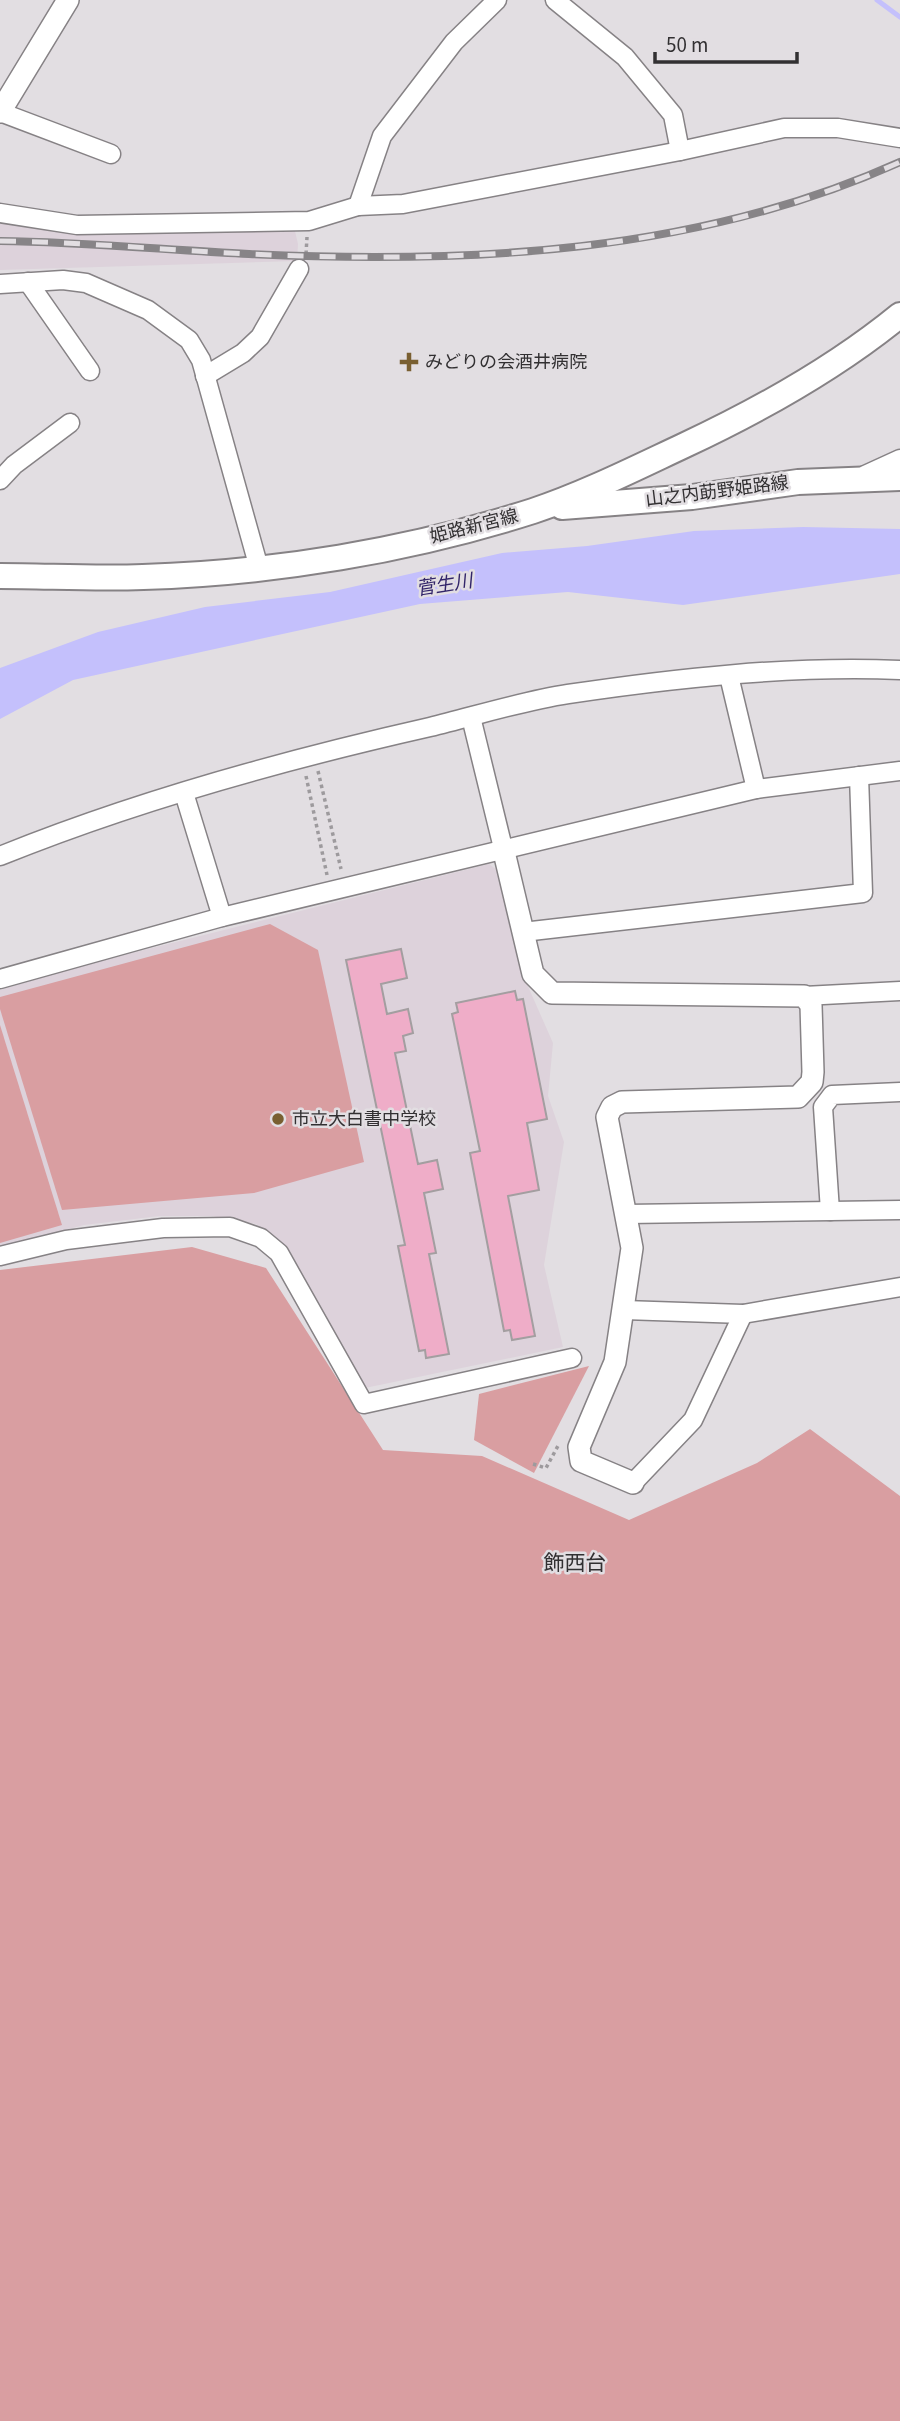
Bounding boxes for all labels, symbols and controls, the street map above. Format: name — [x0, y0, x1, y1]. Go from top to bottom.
scale bar — [655, 21, 797, 65]
text: 50 m — [666, 30, 708, 60]
place label: みどりの会酒井病院 — [425, 350, 587, 375]
marker: みどりの会酒井病院 — [399, 352, 419, 372]
street label: 山之内莇野姫路線 — [644, 470, 790, 513]
street label: 姫路新宮線 — [427, 503, 521, 550]
water label: 菅生川 — [414, 567, 476, 603]
place label: 市立大白書中学校 — [292, 1107, 436, 1132]
marker: 市立大白書中学校 — [270, 1111, 286, 1127]
district label: 飾西台 — [544, 1548, 607, 1578]

